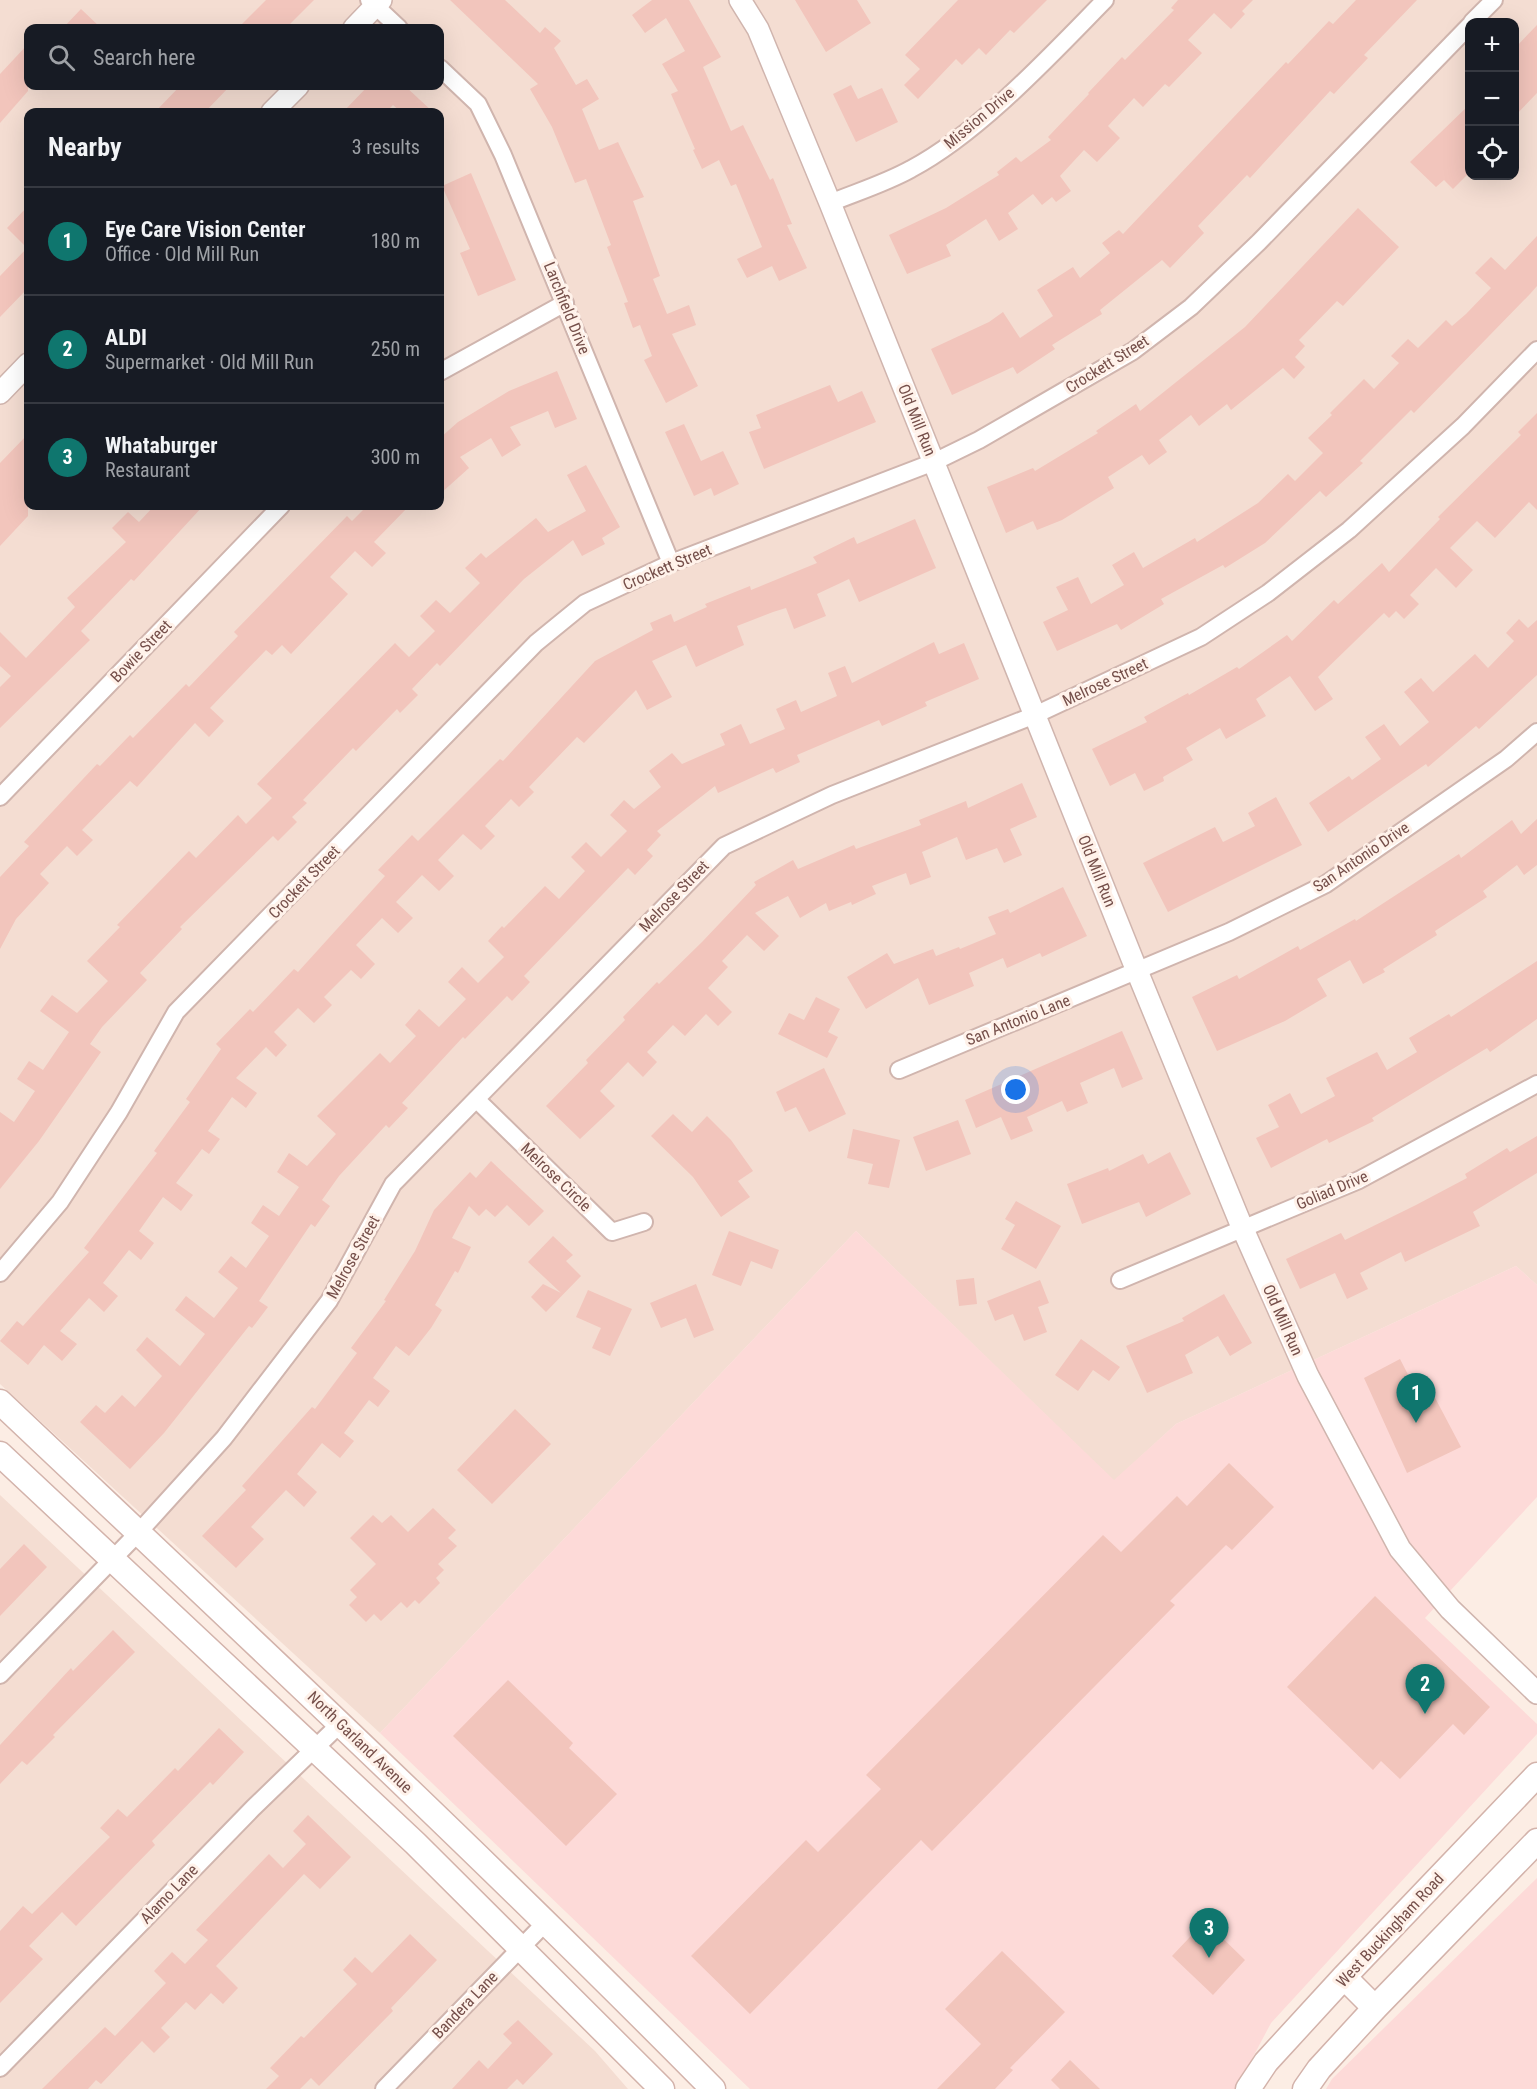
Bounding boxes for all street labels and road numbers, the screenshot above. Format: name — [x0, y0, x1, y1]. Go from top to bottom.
street label: Mission Drive — [940, 83, 1018, 153]
street label: Larchfield Drive — [540, 259, 594, 357]
street label: Crockett Street — [1062, 331, 1152, 397]
street label: Old Mill Run — [894, 381, 940, 459]
street label: Crockett Street — [620, 540, 714, 594]
street label: Bowie Street — [107, 616, 176, 686]
street label: Melrose Street — [1059, 654, 1151, 710]
street label: San Antonio Drive — [1309, 818, 1413, 896]
street label: Old Mill Run — [1074, 832, 1120, 910]
street label: Crockett Street — [264, 841, 344, 923]
street label: Melrose Street — [635, 856, 713, 936]
street label: San Antonio Lane — [963, 990, 1073, 1050]
street label: Melrose Circle — [517, 1139, 595, 1215]
street label: Goliad Drive — [1293, 1166, 1371, 1214]
street label: Melrose Street — [322, 1212, 384, 1302]
street label: Old Mill Run — [1259, 1282, 1307, 1358]
street label: North Garland Avenue — [304, 1687, 416, 1797]
street label: Alamo Lane — [136, 1860, 202, 1928]
street label: West Buckingham Road — [1332, 1869, 1448, 1991]
street label: Bandera Lane — [428, 1967, 502, 2043]

